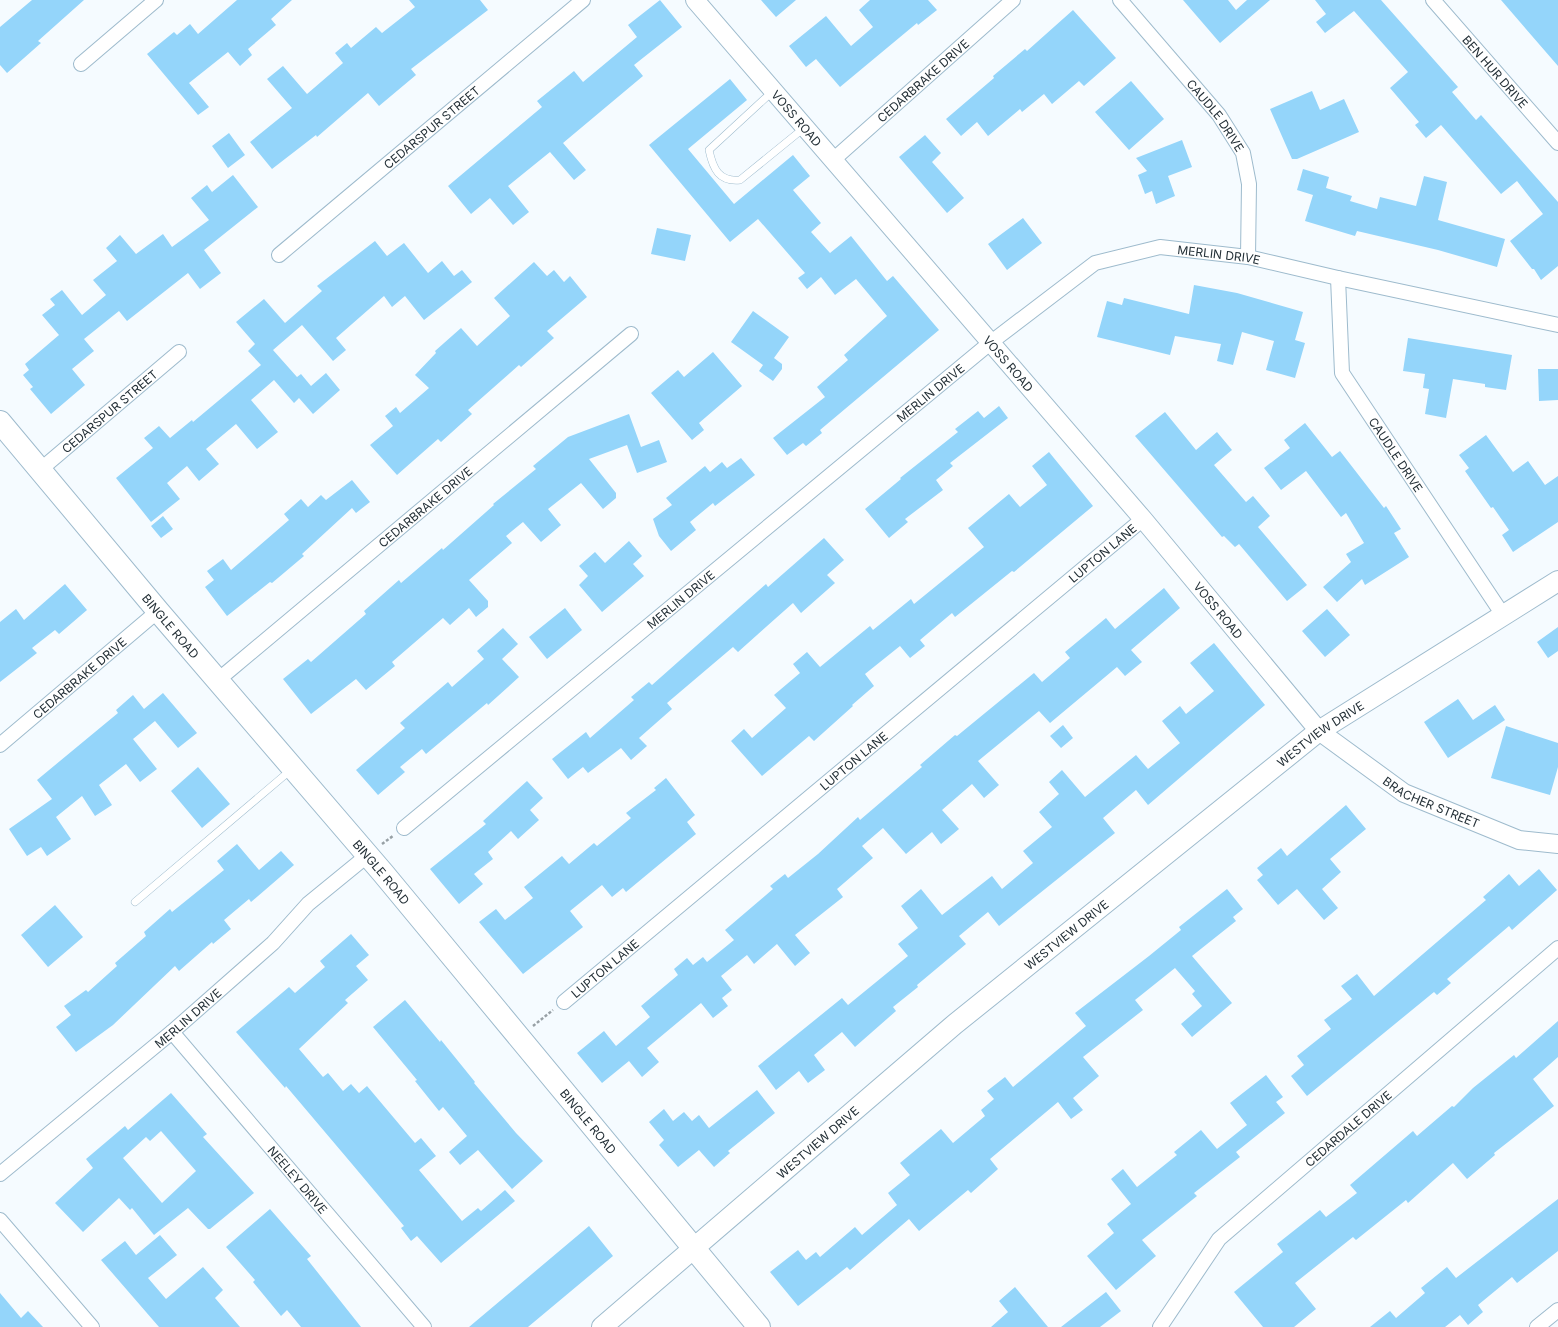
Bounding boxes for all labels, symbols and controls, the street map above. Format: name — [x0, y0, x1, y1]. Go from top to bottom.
street label: BEN HUR DRIVE — [1460, 32, 1531, 111]
street label: CEDARBRAKE DRIVE — [874, 35, 972, 125]
street label: CAUDLE DRIVE — [1184, 76, 1248, 154]
street label: CEDARSPUR STREET — [380, 82, 483, 172]
street label: VOSS ROAD — [769, 87, 825, 149]
street label: MERLIN DRIVE — [1177, 242, 1262, 267]
street label: VOSS ROAD — [980, 332, 1037, 394]
street label: MERLIN DRIVE — [893, 360, 967, 425]
street label: CEDARSPUR STREET — [58, 366, 161, 456]
street label: CAUDLE DRIVE — [1366, 414, 1426, 495]
street label: CEDARBRAKE DRIVE — [375, 463, 475, 550]
street label: LUPTON LANE — [1065, 520, 1139, 586]
street label: MERLIN DRIVE — [644, 567, 717, 631]
street label: VOSS ROAD — [1191, 579, 1247, 642]
street label: BINGLE ROAD — [139, 591, 203, 661]
street label: CEDARBRAKE DRIVE — [29, 634, 129, 722]
street label: WESTVIEW DRIVE — [1274, 697, 1366, 770]
street label: LUPTON LANE — [817, 728, 890, 793]
street label: BRACHER STREET — [1380, 773, 1482, 831]
street label: BINGLE ROAD — [350, 837, 413, 907]
street label: WESTVIEW DRIVE — [1021, 896, 1111, 973]
street label: LUPTON LANE — [568, 935, 642, 1001]
street label: MERLIN DRIVE — [151, 985, 224, 1051]
street label: BINGLE ROAD — [557, 1086, 620, 1157]
street label: CEDARDALE DRIVE — [1302, 1087, 1394, 1170]
street label: WESTVIEW DRIVE — [773, 1103, 862, 1181]
street label: NEELEY DRIVE — [265, 1143, 331, 1216]

